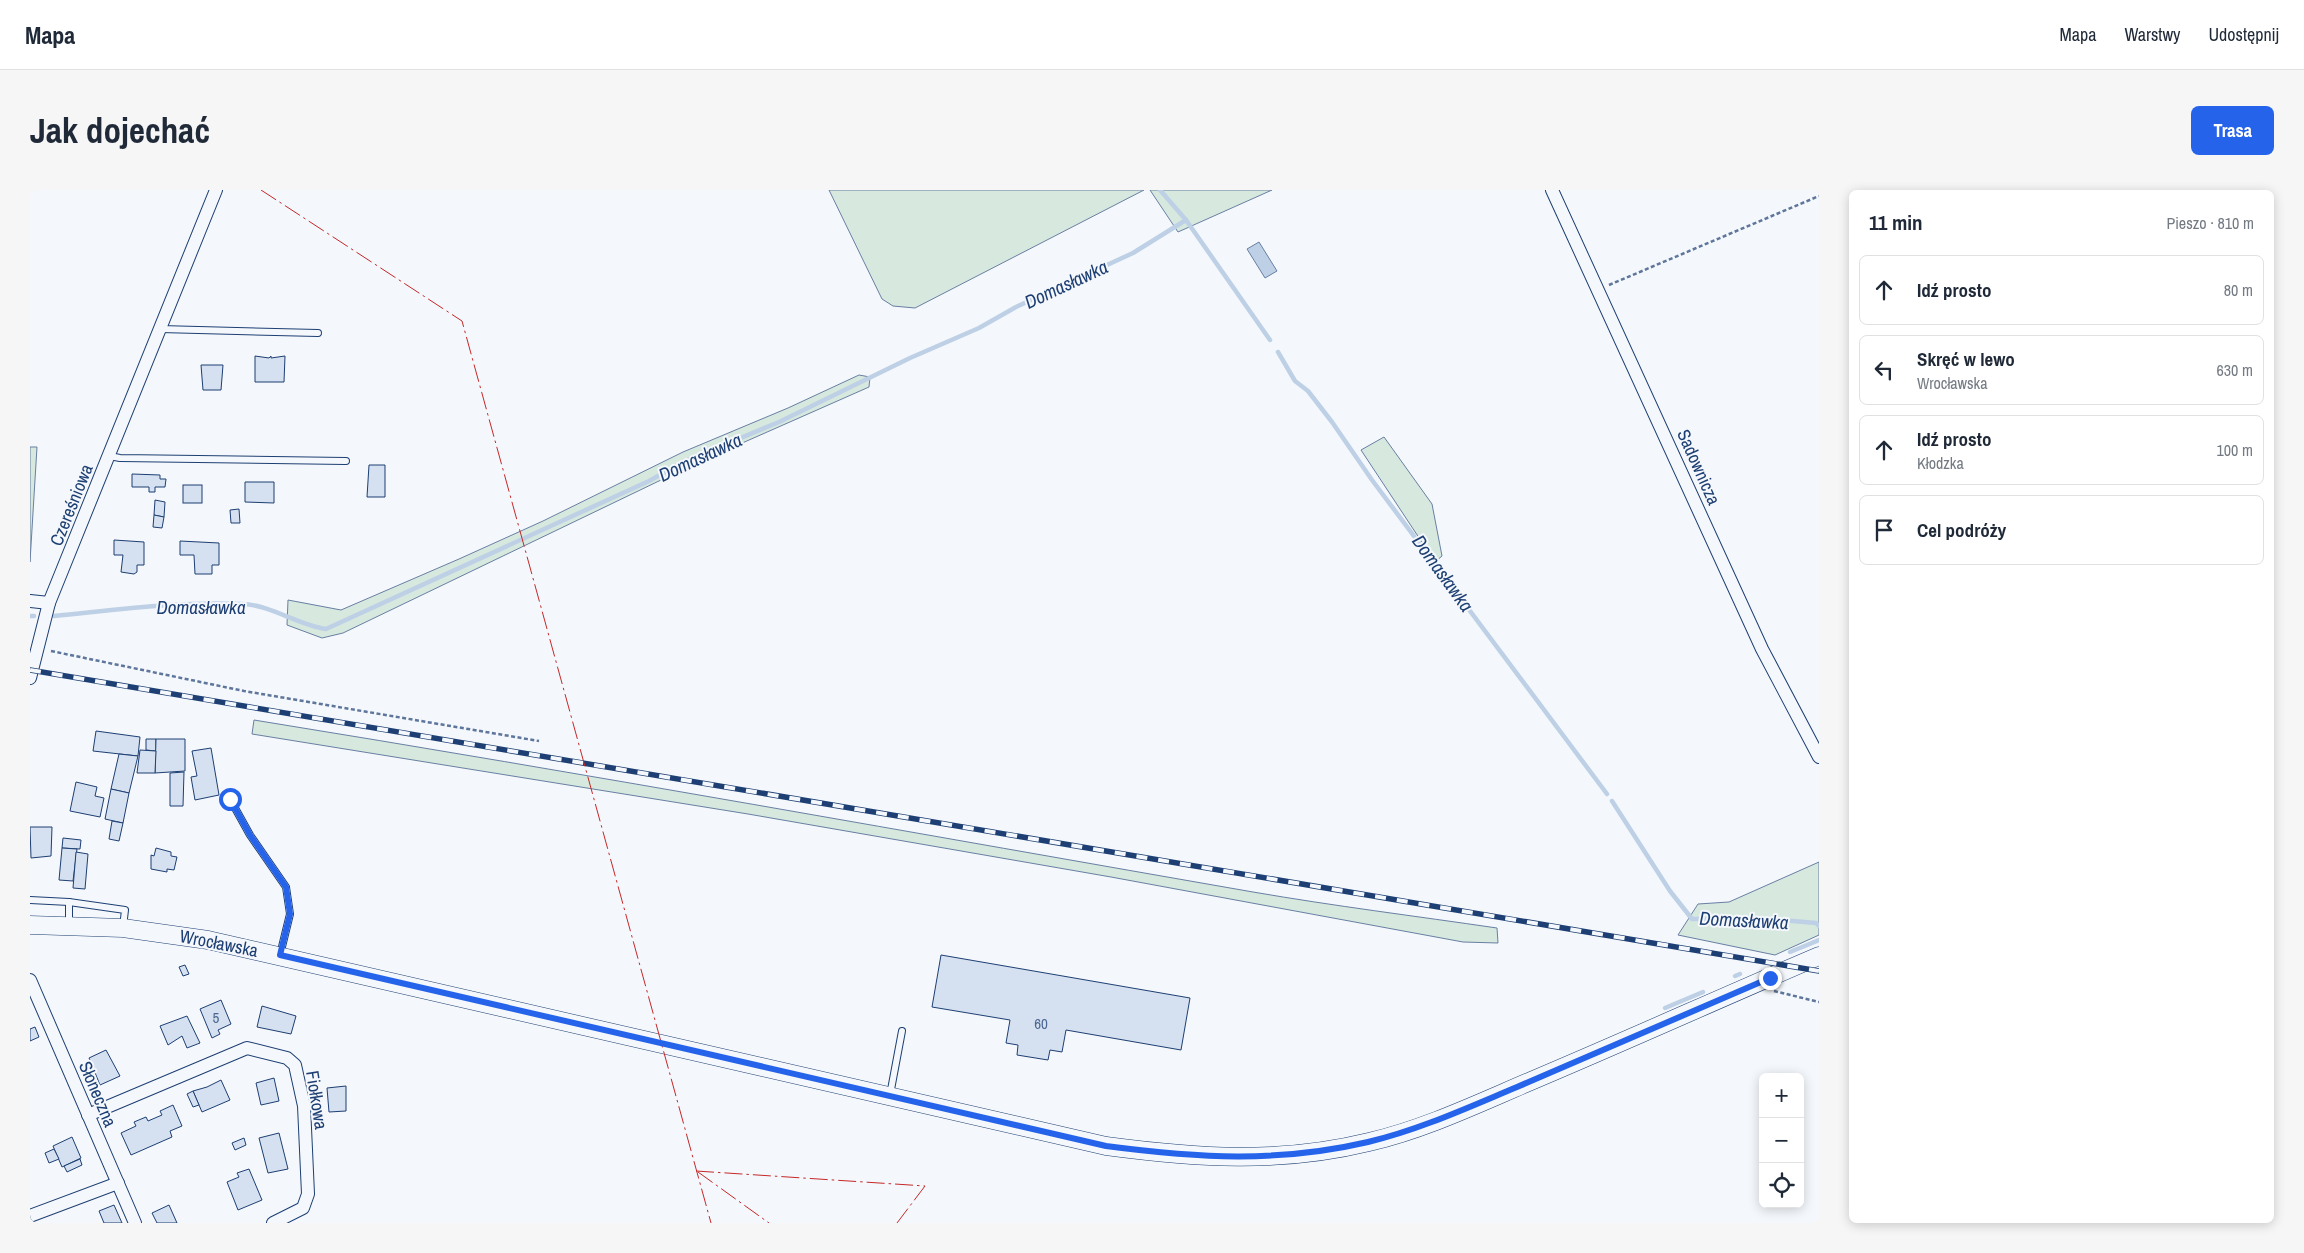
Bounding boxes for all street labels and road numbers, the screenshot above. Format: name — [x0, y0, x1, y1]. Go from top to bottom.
street label: Sadownicza — [1671, 425, 1727, 509]
street label: Czereśniowa — [43, 460, 99, 550]
street label: Wrocławska — [178, 923, 260, 963]
street label: Słoneczna — [73, 1057, 123, 1131]
street label: Fiołkowa — [300, 1069, 334, 1131]

